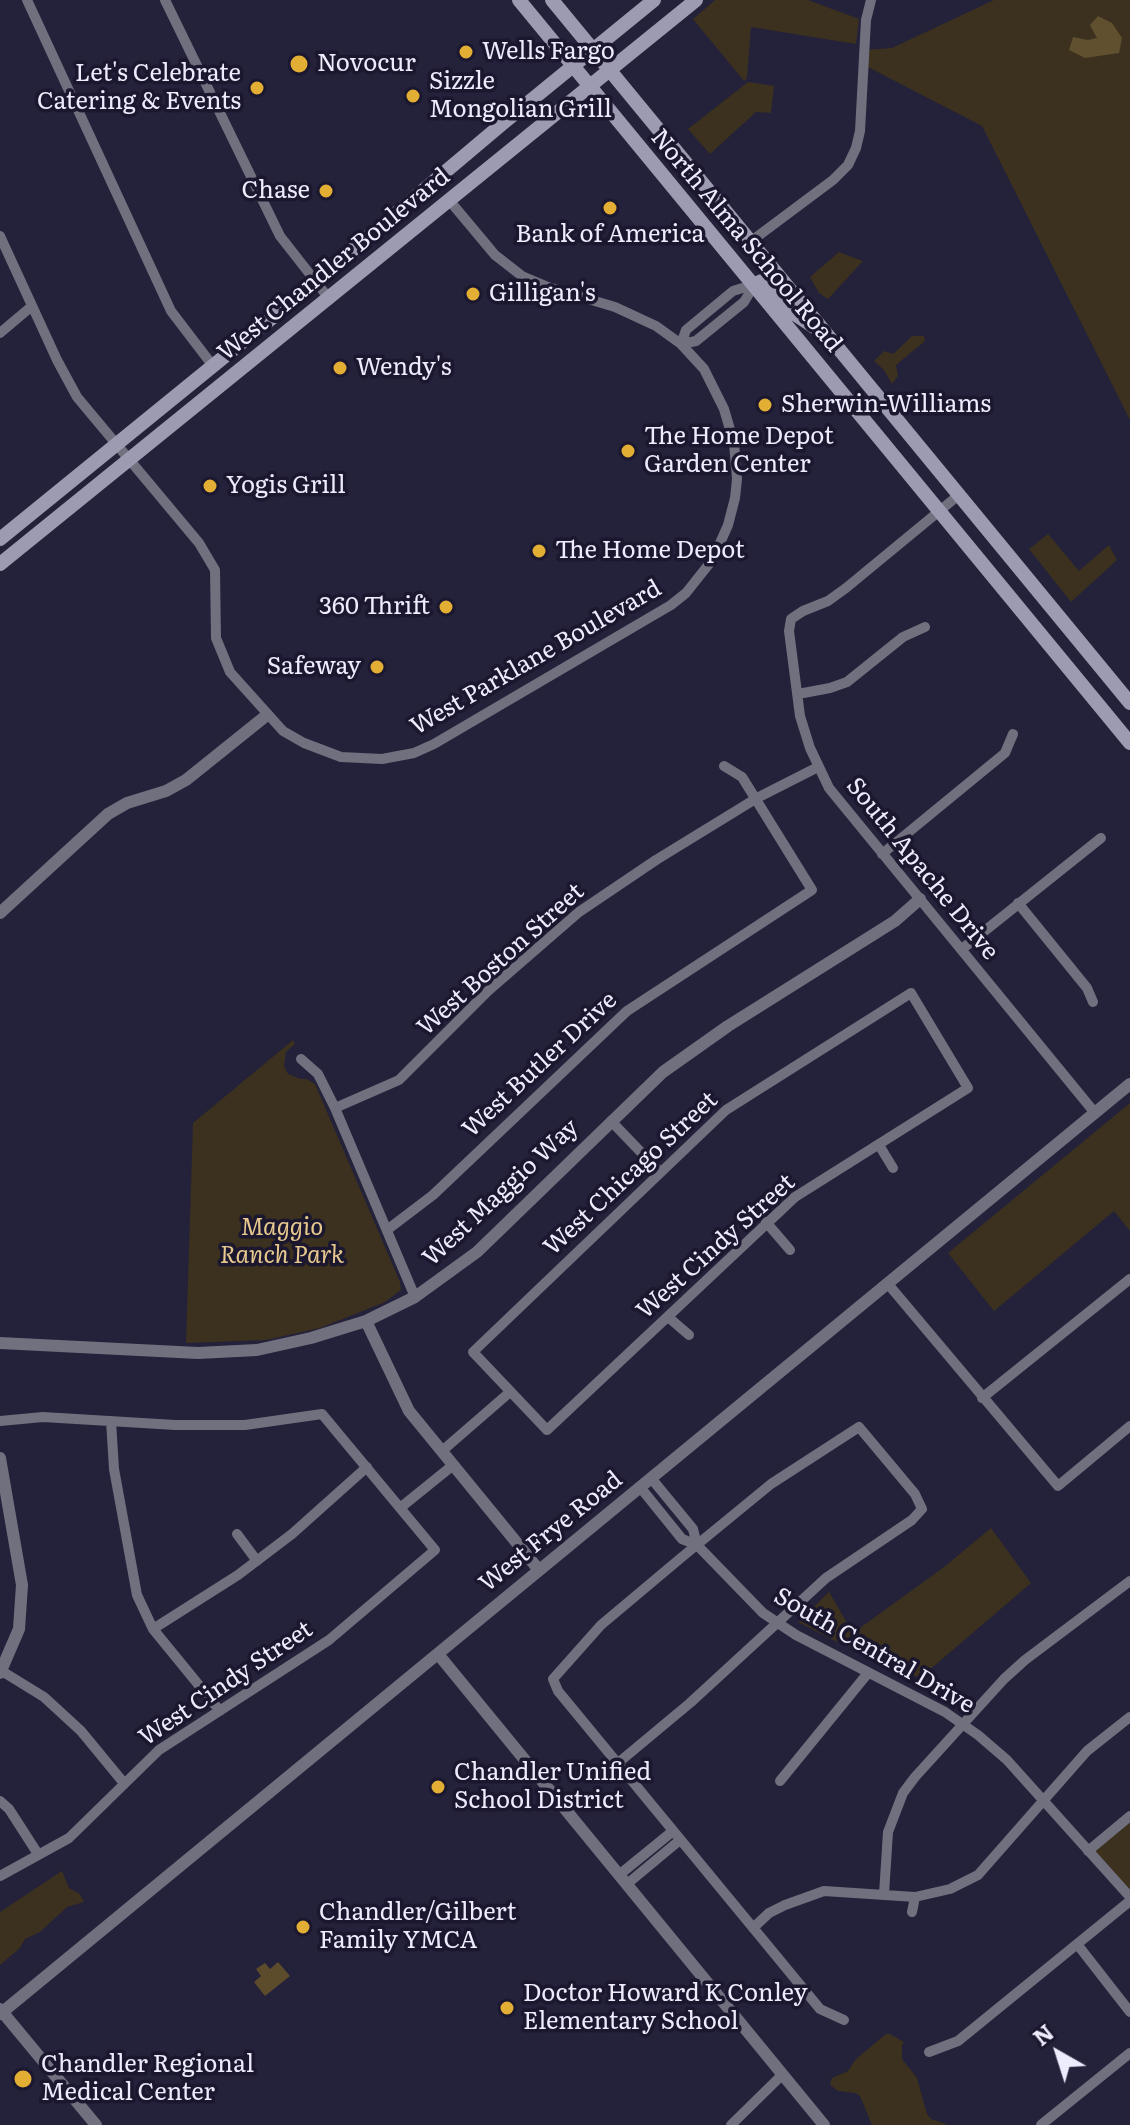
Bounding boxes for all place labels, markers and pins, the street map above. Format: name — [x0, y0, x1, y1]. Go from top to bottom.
place label: Wells Fargo — [482, 38, 615, 66]
marker: Wells Fargo — [457, 43, 475, 61]
place label: Novocur — [317, 50, 416, 78]
marker: Novocur — [288, 53, 310, 75]
place label: Let's Celebrate Catering & Events — [37, 60, 241, 116]
place label: Sizzle Mongolian Grill — [429, 68, 612, 124]
marker: Let's Celebrate Catering & Events — [248, 79, 266, 97]
marker: Sizzle Mongolian Grill — [404, 87, 422, 105]
place label: Chase — [242, 177, 310, 205]
marker: Chase — [317, 182, 335, 200]
marker: Bank of America — [601, 199, 619, 217]
place label: Bank of America — [516, 221, 704, 249]
place label: Gilligan's — [489, 280, 596, 308]
marker: Gilligan's — [464, 285, 482, 303]
place label: Wendy's — [356, 354, 451, 382]
marker: Wendy's — [331, 359, 349, 377]
place label: Sherwin-Williams — [781, 391, 991, 419]
marker: Sherwin-Williams — [756, 396, 774, 414]
place label: The Home Depot Garden Center — [644, 423, 834, 479]
marker: The Home Depot Garden Center — [619, 442, 637, 460]
place label: Yogis Grill — [226, 472, 345, 500]
marker: Yogis Grill — [201, 477, 219, 495]
place label: The Home Depot — [555, 537, 745, 565]
marker: The Home Depot — [530, 542, 548, 560]
place label: 360 Thrift — [319, 593, 430, 621]
marker: 360 Thrift — [437, 598, 455, 616]
place label: Safeway — [267, 653, 361, 681]
marker: Safeway — [368, 658, 386, 676]
place label: Chandler Unified School District — [454, 1759, 651, 1815]
marker: Chandler Unified School District — [429, 1778, 447, 1796]
place label: Chandler/Gilbert Family YMCA — [319, 1899, 516, 1955]
marker: Chandler/Gilbert Family YMCA — [294, 1918, 312, 1936]
place label: Doctor Howard K Conley Elementary School — [523, 1980, 807, 2036]
marker: Doctor Howard K Conley Elementary School — [498, 1999, 516, 2017]
place label: Chandler Regional Medical Center — [41, 2051, 254, 2107]
marker: Chandler Regional Medical Center — [12, 2068, 34, 2090]

